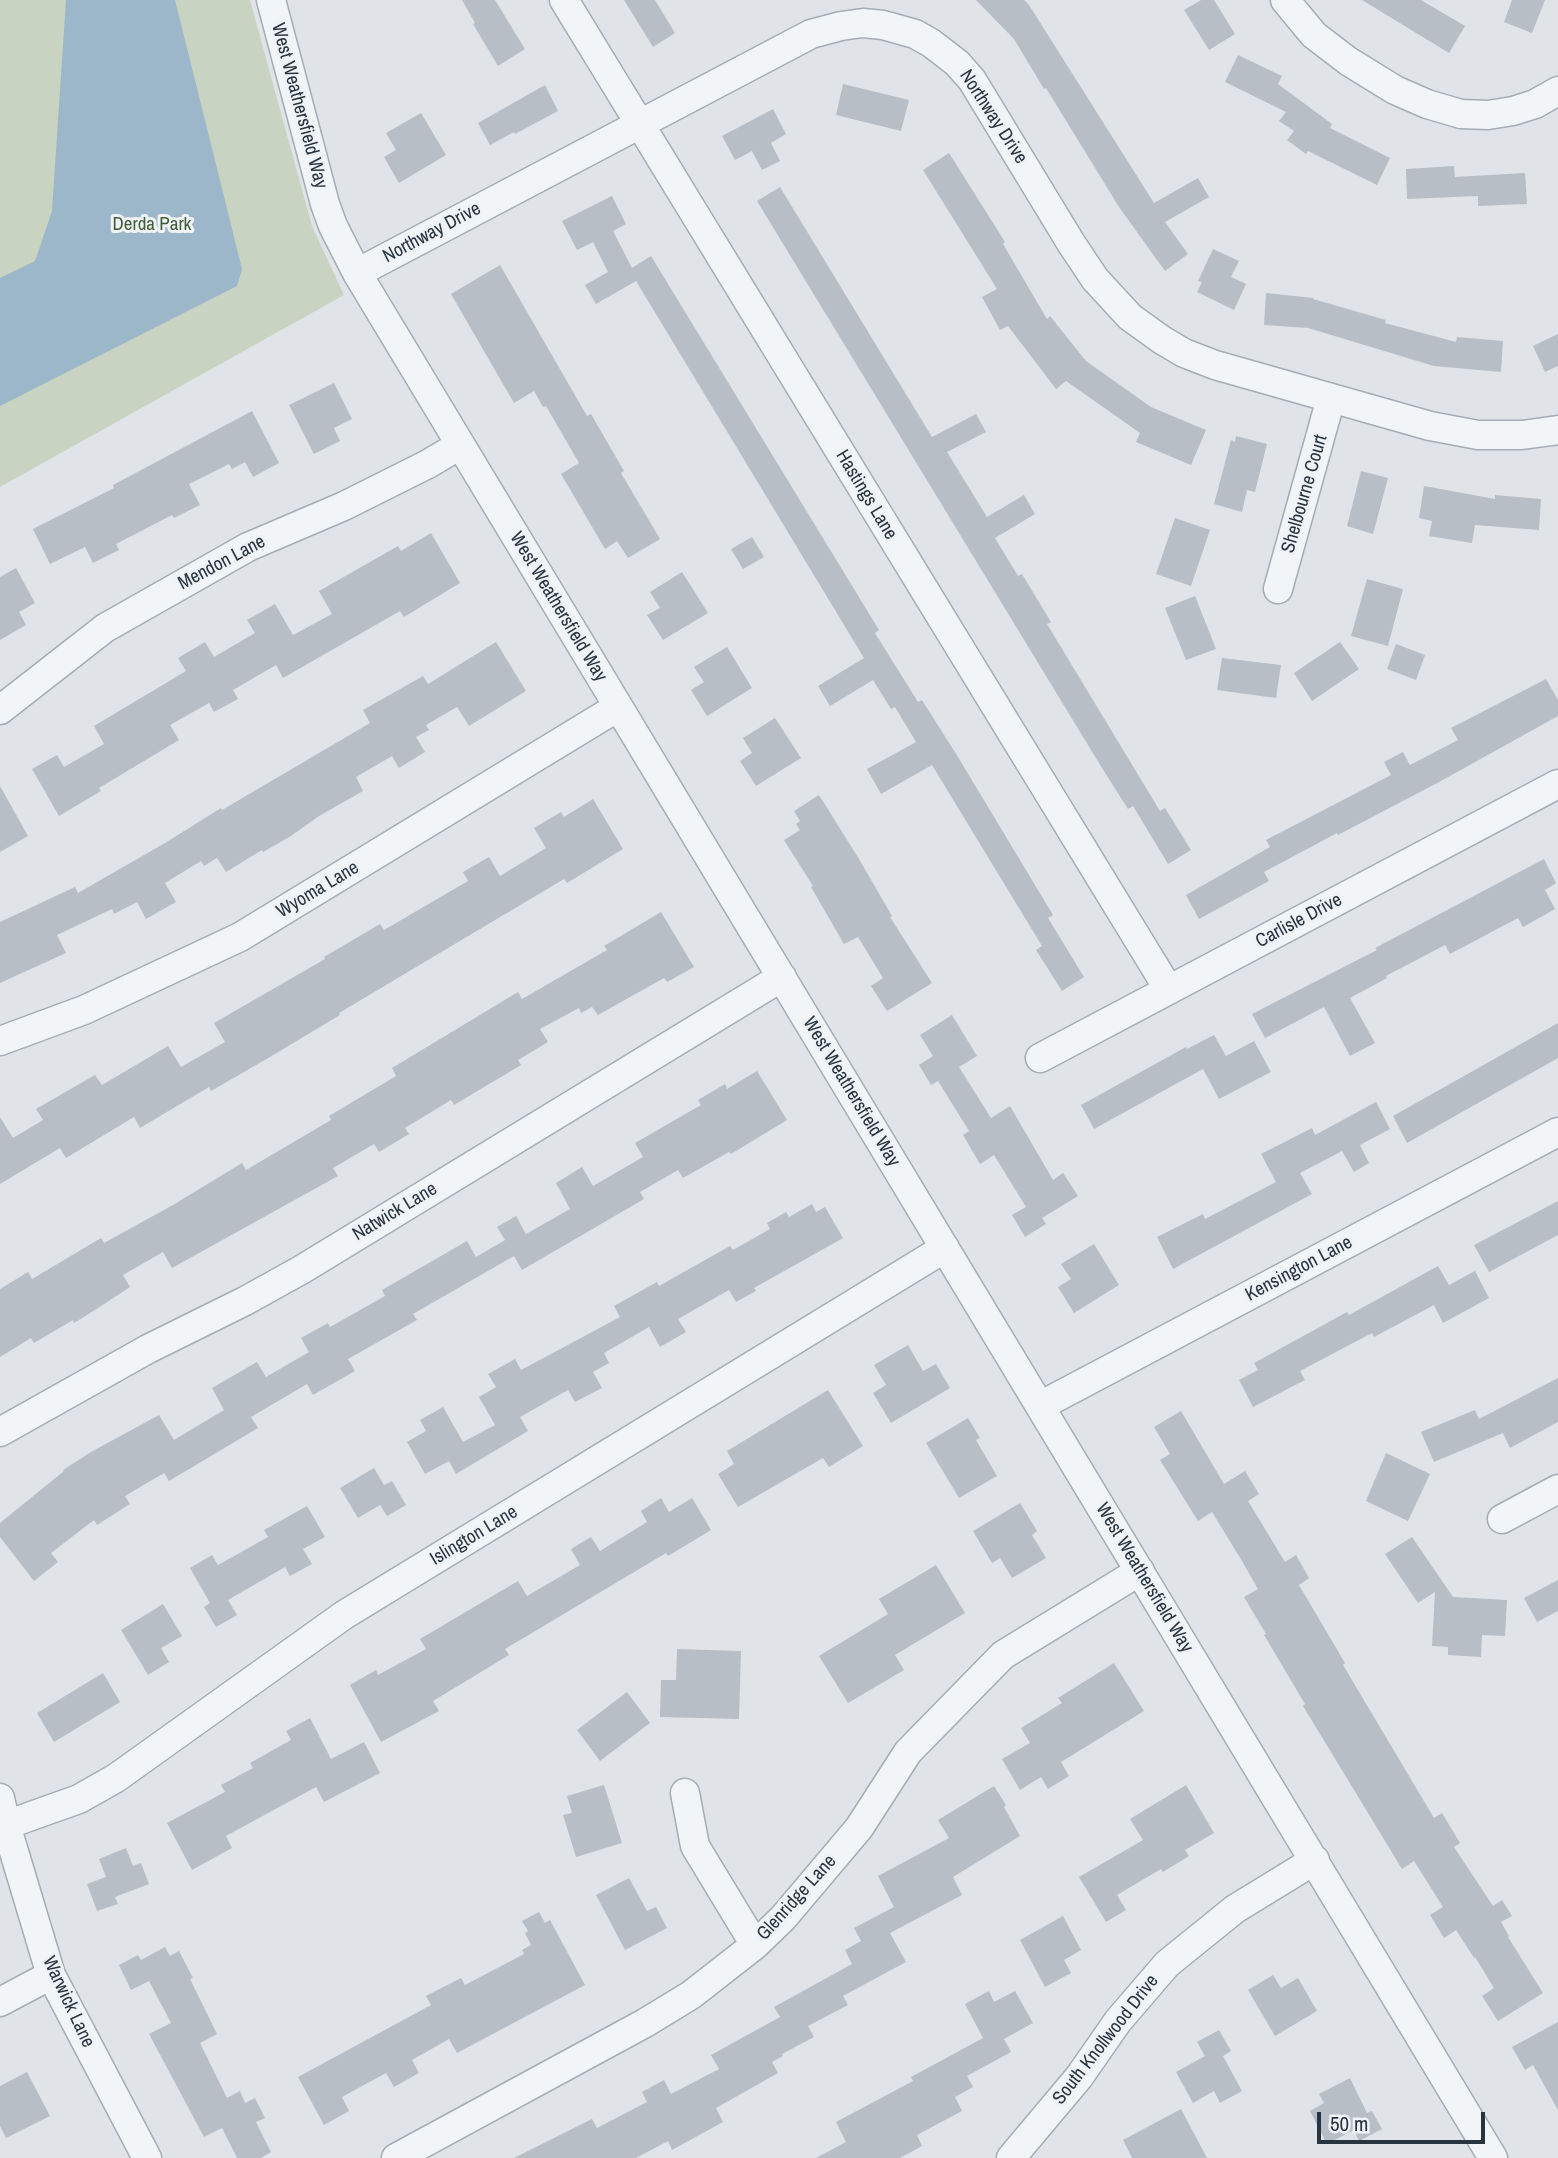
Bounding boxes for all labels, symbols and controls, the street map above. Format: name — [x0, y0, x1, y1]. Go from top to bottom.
street label: West Weathersfield Way — [266, 21, 332, 191]
street label: Northway Drive — [954, 66, 1032, 168]
street label: Northway Drive — [379, 198, 485, 268]
park label: Derda Park — [113, 214, 191, 236]
street label: Shelbourne Court — [1277, 432, 1333, 556]
street label: Hastings Lane — [830, 446, 902, 544]
street label: West Weathersfield Way — [504, 528, 612, 686]
street label: Mendon Lane — [175, 531, 269, 595]
street label: Wyoma Lane — [273, 857, 363, 923]
street label: Carlisle Drive — [1252, 889, 1346, 953]
street label: West Weathersfield Way — [797, 1013, 905, 1171]
street label: Natwick Lane — [349, 1178, 441, 1246]
street label: Kensington Lane — [1242, 1231, 1356, 1307]
street label: West Weathersfield Way — [1090, 1499, 1198, 1657]
street label: Islington Lane — [426, 1501, 522, 1571]
street label: Glenridge Lane — [753, 1850, 841, 1946]
street label: Warwick Lane — [37, 1953, 99, 2051]
street label: South Knollwood Drive — [1048, 1971, 1164, 2109]
scale bar — [1320, 2098, 1488, 2142]
text: 50 m — [1330, 2109, 1368, 2138]

